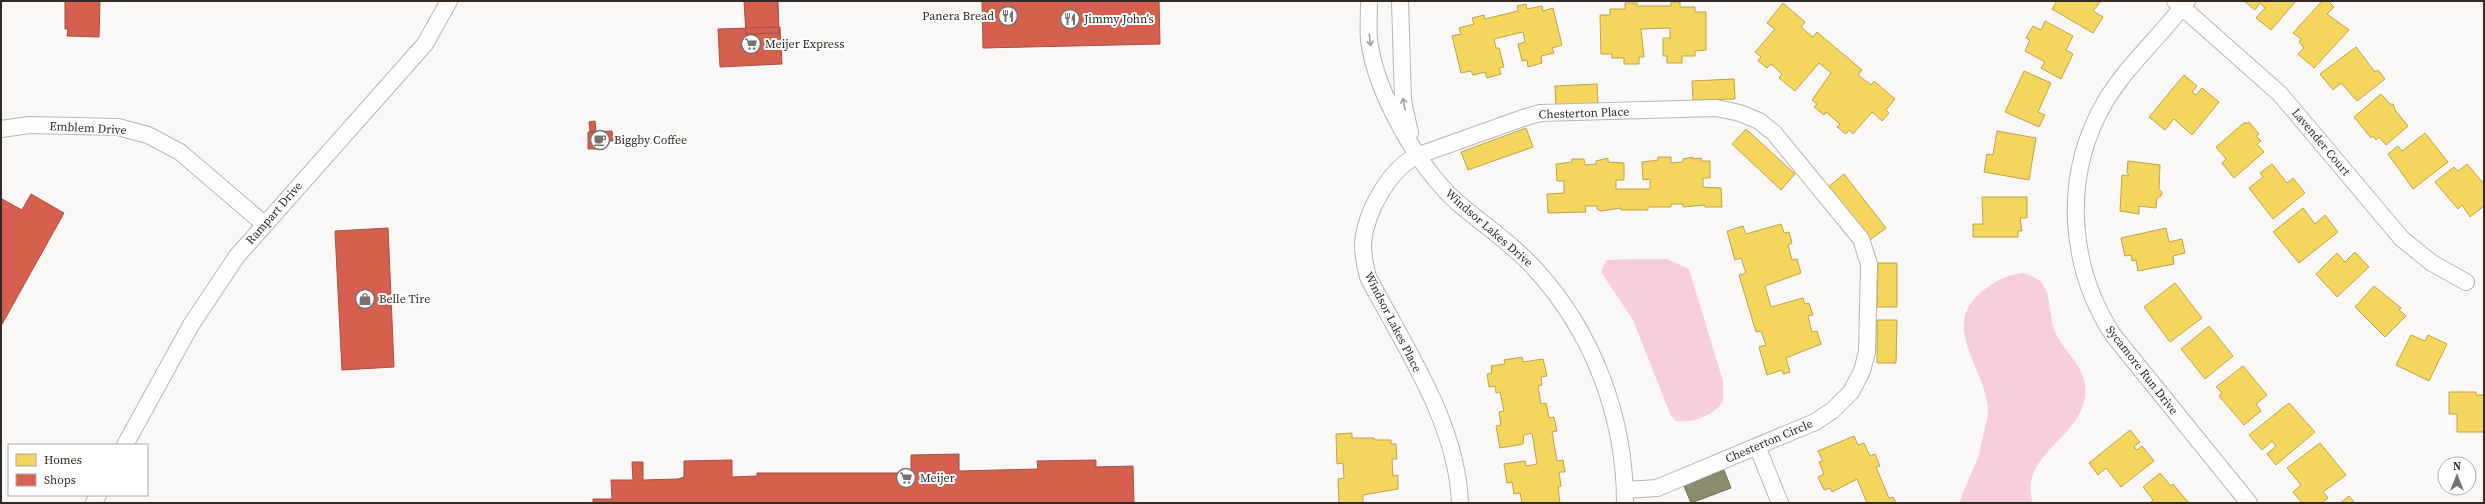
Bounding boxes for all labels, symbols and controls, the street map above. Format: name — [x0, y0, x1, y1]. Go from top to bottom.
restaurant icon: Panera Bread — [997, 5, 1019, 27]
place label: Panera Bread — [922, 8, 994, 24]
restaurant icon: Jimmy John's — [1059, 8, 1081, 30]
place label: Jimmy John's — [1083, 11, 1154, 27]
supermarket icon: Meijer Express — [740, 33, 762, 55]
one-way arrow — [1366, 33, 1374, 46]
place label: Meijer Express — [765, 36, 844, 52]
one-way arrow — [1400, 98, 1408, 111]
street label: Chesterton Place — [1538, 103, 1630, 123]
street label: Lavender Court — [2288, 105, 2354, 179]
street label: Emblem Drive — [49, 118, 127, 138]
cafe icon: Biggby Coffee — [589, 129, 611, 151]
place label: Biggby Coffee — [614, 132, 687, 148]
street label: Rampart Drive — [242, 178, 306, 248]
street label: Windsor Lakes Drive — [1442, 185, 1536, 271]
street label: Windsor Lakes Place — [1361, 269, 1425, 375]
shop icon: Belle Tire — [354, 288, 376, 310]
place label: Belle Tire — [379, 291, 430, 307]
street label: Sycamore Run Drive — [2102, 322, 2182, 418]
street label: Chesterton Circle — [1723, 415, 1815, 467]
legend — [8, 444, 148, 496]
text: Homes — [44, 452, 82, 468]
north arrow — [2437, 456, 2477, 496]
text: N — [2453, 459, 2461, 474]
supermarket icon: Meijer — [895, 467, 917, 489]
place label: Meijer — [920, 470, 955, 486]
text: Shops — [44, 472, 76, 488]

